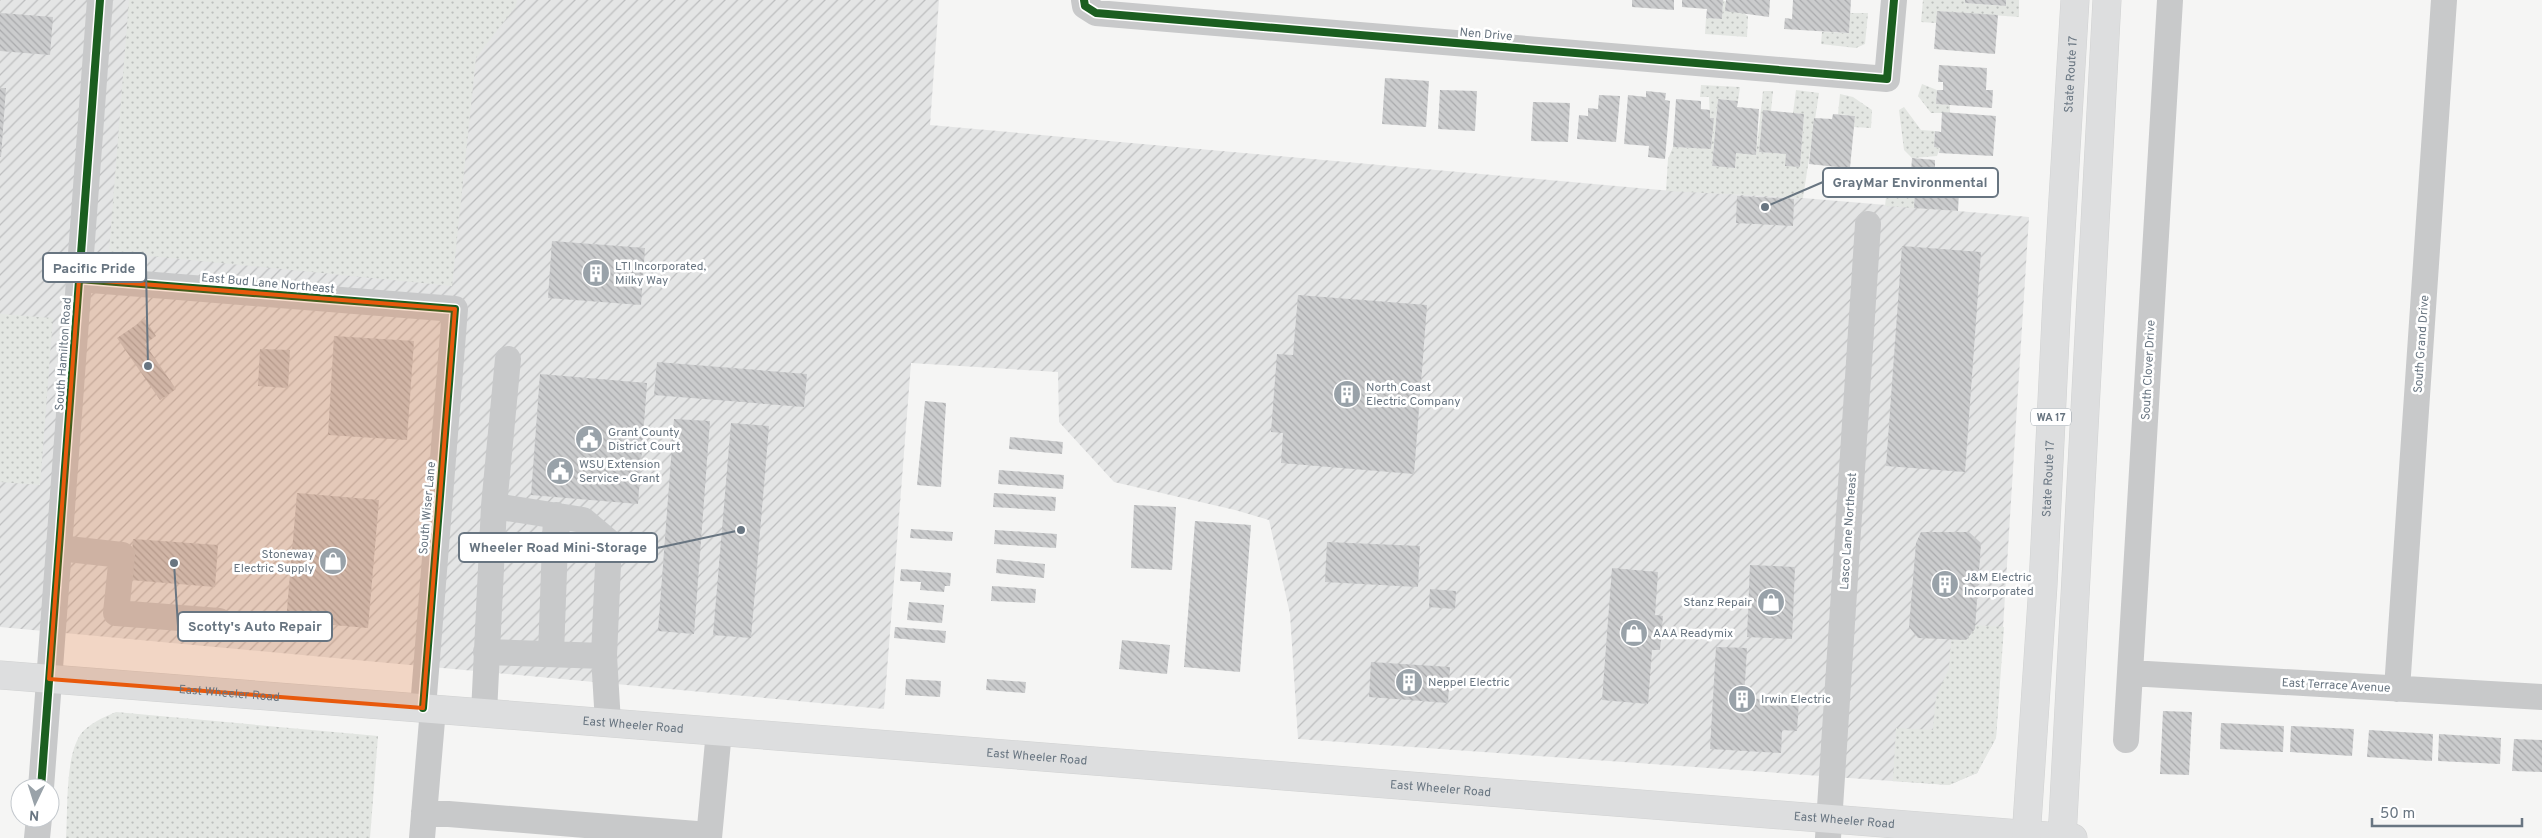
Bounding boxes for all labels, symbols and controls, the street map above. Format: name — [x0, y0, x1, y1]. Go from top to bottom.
street label: Nen Drive — [1459, 25, 1513, 45]
street label: State Route 17 — [2061, 35, 2082, 113]
callout: GrayMar Environmental — [1823, 168, 1998, 197]
text: GrayMar Environmental — [1832, 175, 1988, 192]
callout: Pacific Pride — [43, 253, 146, 282]
building icon: LTI Incorporated, Milky Way — [581, 258, 611, 288]
place label: LTI Incorporated, Milky Way — [615, 259, 707, 289]
text: Pacific Pride — [53, 261, 136, 278]
street label: East Bud Lane Northeast — [201, 270, 335, 298]
street label: South Grand Drive — [2411, 294, 2433, 394]
street label: South Hamilton Road — [52, 297, 76, 411]
street label: South Clover Drive — [2138, 319, 2160, 421]
building icon: North Coast Electric Company — [1332, 379, 1362, 409]
place label: North Coast Electric Company — [1366, 380, 1461, 410]
road number: WA 17 — [2031, 408, 2071, 426]
public building icon: Grant County District Court — [574, 424, 604, 454]
place label: Grant County District Court — [608, 425, 680, 455]
street label: State Route 17 — [2039, 440, 2059, 518]
public building icon: WSU Extension Service - Grant — [545, 456, 575, 486]
place label: WSU Extension Service - Grant — [579, 457, 660, 487]
street label: South Wiser Lane — [416, 461, 440, 555]
street label: Lasco Lane Northeast — [1837, 472, 1861, 590]
callout: Wheeler Road Mini-Storage — [459, 533, 657, 562]
text: Wheeler Road Mini-Storage — [469, 540, 647, 557]
shop icon: Stoneway Electric Supply — [318, 546, 348, 576]
place label: Stoneway Electric Supply — [234, 547, 314, 577]
building icon: J&M Electric Incorporated — [1930, 569, 1960, 599]
place label: J&M Electric Incorporated — [1964, 570, 2034, 600]
shop icon: Stanz Repair — [1756, 587, 1786, 617]
place label: Stanz Repair — [1683, 595, 1752, 611]
callout: Scotty's Auto Repair — [178, 612, 332, 641]
shop icon: AAA Readymix — [1619, 618, 1649, 648]
text: Scotty's Auto Repair — [188, 619, 322, 636]
place label: AAA Readymix — [1653, 626, 1733, 642]
building icon: Neppel Electric — [1394, 667, 1424, 697]
place label: Neppel Electric — [1428, 675, 1510, 691]
street label: East Terrace Avenue — [2281, 675, 2391, 697]
street label: East Wheeler Road — [178, 682, 280, 706]
building icon: Irwin Electric — [1727, 684, 1757, 714]
place label: Irwin Electric — [1761, 692, 1831, 708]
street label: East Wheeler Road — [582, 714, 684, 738]
street label: East Wheeler Road — [986, 746, 1088, 769]
street label: East Wheeler Road — [1389, 777, 1492, 801]
north arrow — [10, 778, 60, 828]
scale bar — [2372, 796, 2522, 828]
text: 50 m — [2380, 805, 2415, 824]
text: N — [29, 806, 40, 823]
street label: East Wheeler Road — [1793, 809, 1895, 833]

